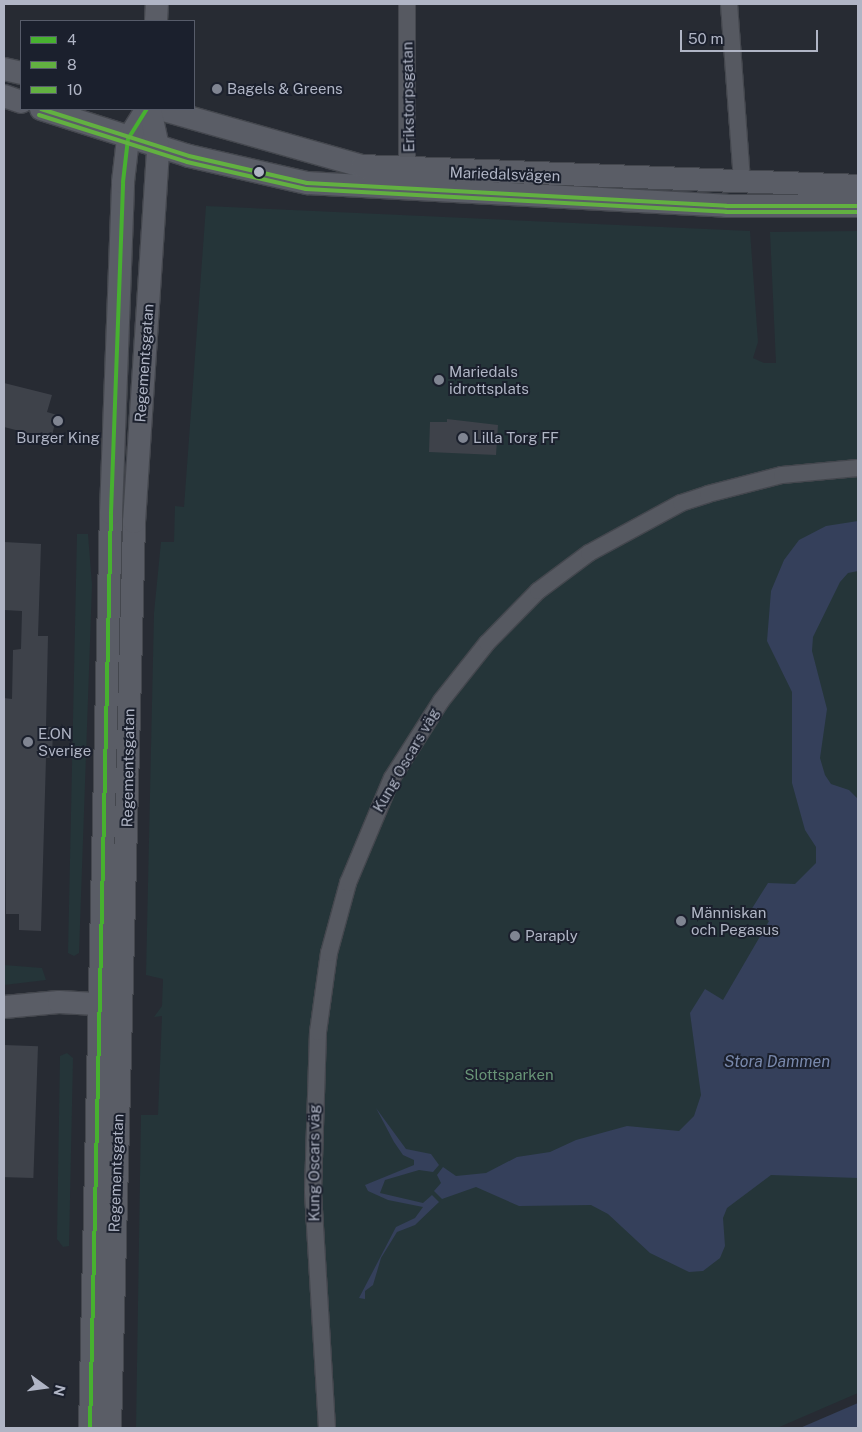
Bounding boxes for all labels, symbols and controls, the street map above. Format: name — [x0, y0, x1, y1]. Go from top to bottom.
legend — [20, 20, 195, 110]
scale bar — [682, 20, 820, 52]
text: 50 m — [688, 30, 723, 47]
text: 4 — [67, 31, 76, 48]
street label: Erikstorpsgatan — [398, 42, 418, 152]
text: 8 — [67, 56, 77, 73]
place label: Bagels & Greens — [227, 80, 343, 98]
text: 10 — [67, 81, 82, 98]
marker: Bagels & Greens — [211, 83, 223, 95]
street label: Mariedalsvägen — [449, 163, 561, 185]
unlabelled marker — [254, 167, 264, 177]
street label: Regementsgatan — [131, 303, 157, 423]
place label: Mariedals idrottsplats — [449, 362, 529, 397]
marker: Mariedals idrottsplats — [433, 374, 445, 386]
marker: Burger King — [52, 415, 64, 427]
place label: Burger King — [16, 429, 100, 447]
place label: Lilla Torg FF — [473, 429, 559, 447]
marker: Lilla Torg FF — [457, 432, 469, 444]
street label: Kung Oscars väg — [369, 705, 443, 815]
street label: Regementsgatan — [118, 708, 138, 828]
place label: E.ON Sverige — [38, 724, 91, 759]
marker: E.ON Sverige — [22, 736, 34, 748]
place label: Människan och Pegasus — [691, 903, 779, 938]
marker: Människan och Pegasus — [675, 915, 687, 927]
place label: Paraply — [525, 927, 578, 945]
marker: Paraply — [509, 930, 521, 942]
water label: Stora Dammen — [724, 1052, 830, 1072]
park label: Slottsparken — [464, 1066, 554, 1084]
street label: Kung Oscars väg — [305, 1104, 323, 1222]
street label: Regementsgatan — [105, 1113, 127, 1233]
north arrow — [20, 1362, 70, 1412]
text: N — [50, 1383, 69, 1398]

